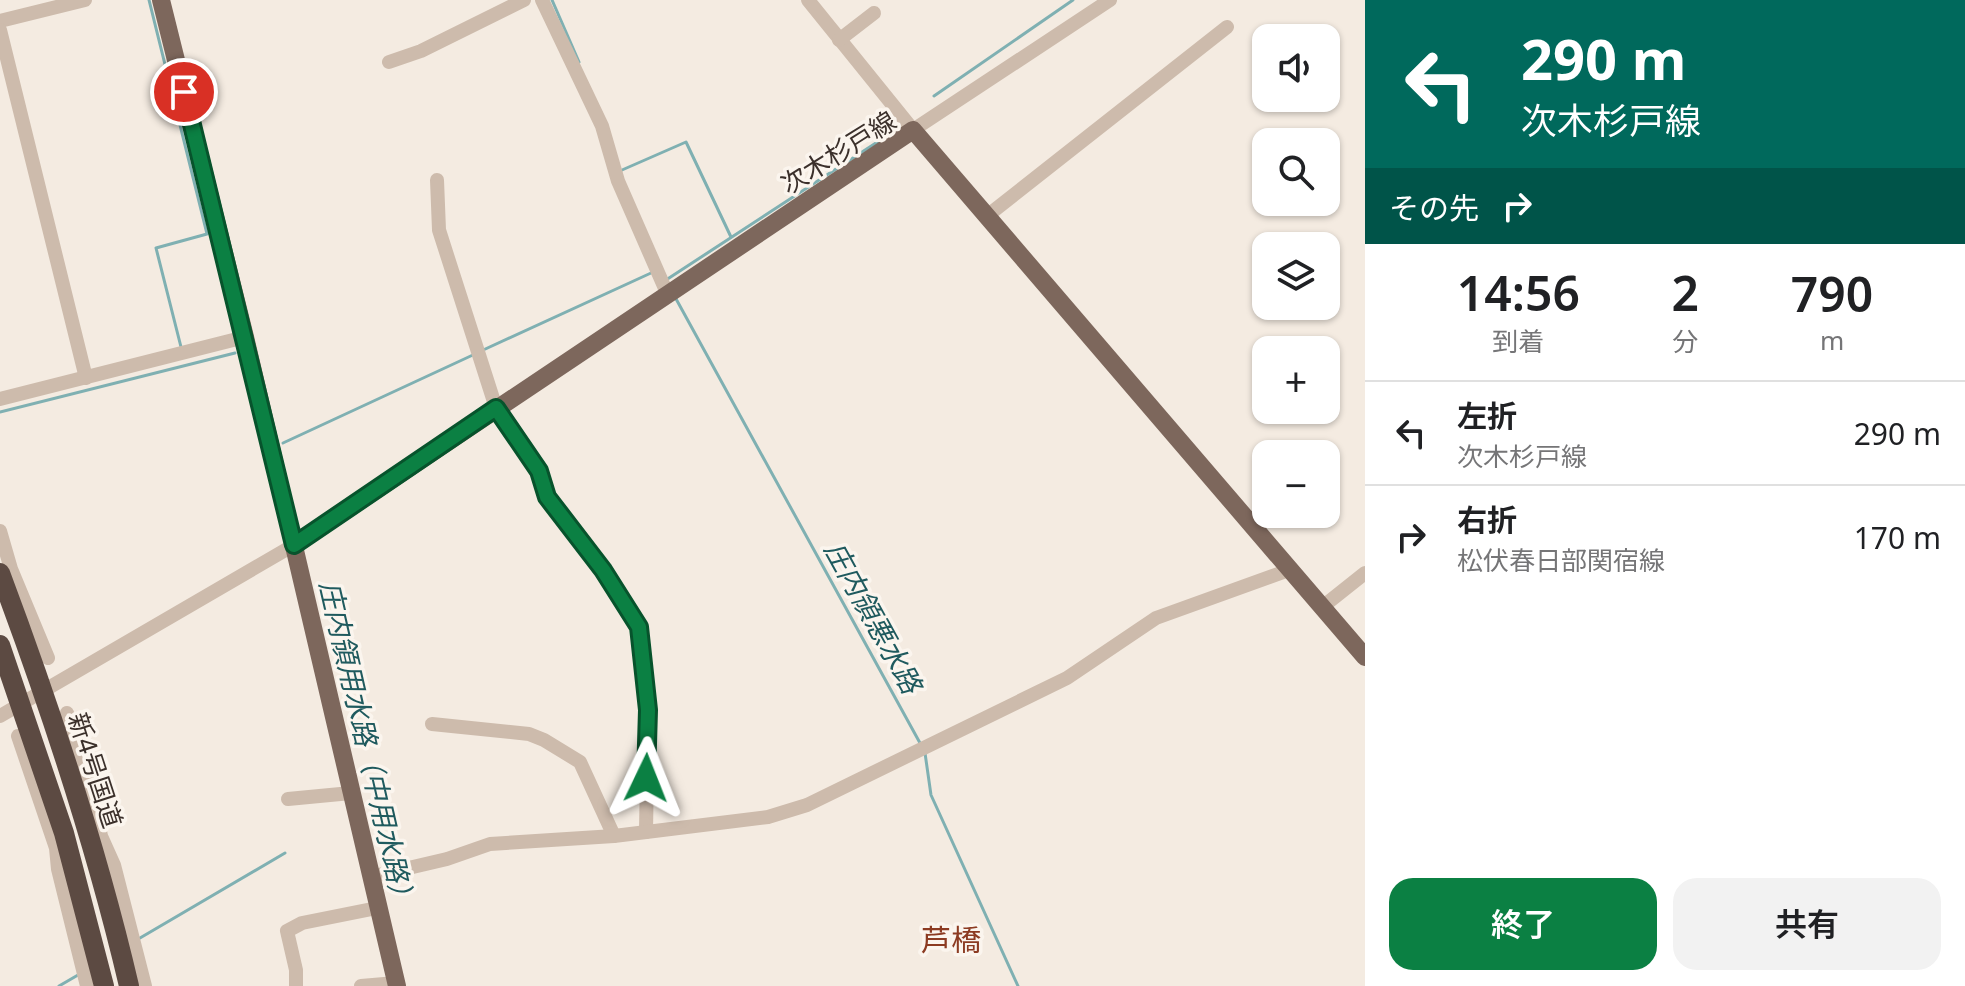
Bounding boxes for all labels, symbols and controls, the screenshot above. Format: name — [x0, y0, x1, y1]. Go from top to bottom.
text: 290 m — [1521, 20, 1686, 96]
map controls — [1252, 24, 1340, 528]
button: sound — [1252, 24, 1340, 112]
icon: left — [1389, 32, 1493, 136]
pin — [150, 58, 218, 126]
icon: arrive — [162, 70, 206, 114]
text: 次木杉戸線 — [1521, 96, 1701, 145]
street label: 次木杉戸線 — [773, 102, 903, 202]
button: search — [1252, 128, 1340, 216]
icon: right — [1495, 184, 1539, 228]
text: その先 — [1389, 187, 1479, 228]
button: layers — [1252, 232, 1340, 320]
text: 14:56 — [1457, 260, 1580, 325]
text: 2 — [1672, 260, 1699, 325]
text: 790 — [1791, 261, 1873, 326]
text: m — [1820, 322, 1844, 358]
text: 到着 — [1492, 323, 1544, 359]
text: 分 — [1672, 323, 1698, 359]
button: + — [1252, 336, 1340, 424]
text: 左折 — [1457, 395, 1517, 436]
icon: left — [1389, 411, 1433, 455]
text: 290 m — [1854, 413, 1941, 454]
text: 次木杉戸線 — [1457, 438, 1587, 474]
button: − — [1252, 440, 1340, 528]
text: 右折 — [1457, 499, 1517, 540]
icon: right — [1389, 515, 1433, 559]
text: 170 m — [1854, 517, 1941, 558]
water label: 庄内領悪水路 — [817, 534, 932, 701]
text: 松伏春日部関宿線 — [1457, 542, 1665, 578]
water label: 庄内領用水路（中用水路） — [312, 577, 424, 913]
street label: 新4号国道 — [61, 708, 131, 832]
position arrow — [604, 736, 688, 820]
button: 終了 — [1389, 878, 1657, 970]
button: 共有 — [1673, 878, 1941, 970]
district label: 芦橋 — [921, 919, 981, 960]

